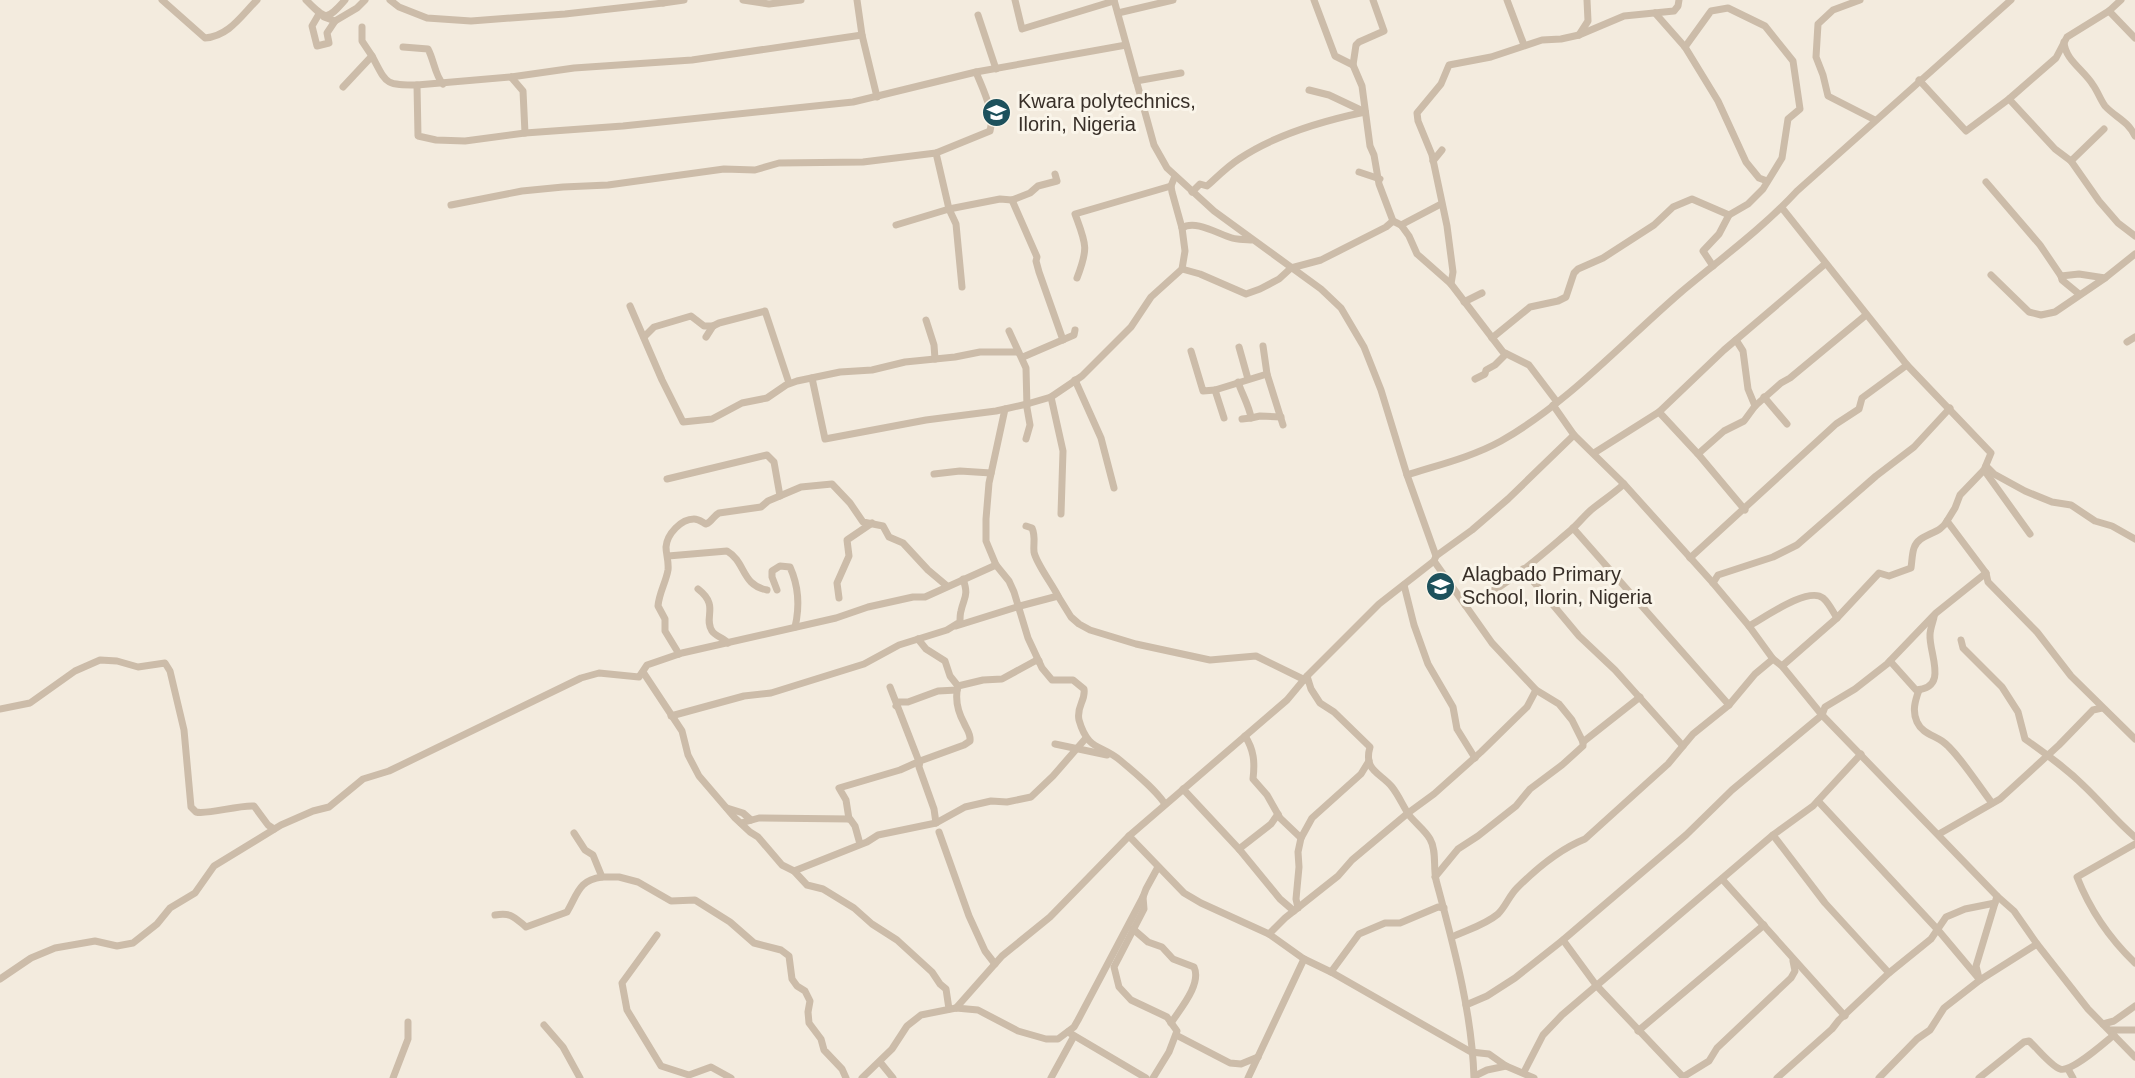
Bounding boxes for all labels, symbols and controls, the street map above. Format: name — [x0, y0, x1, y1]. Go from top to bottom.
place label: Kwara polytechnics, Ilorin, Nigeria — [1018, 90, 1196, 135]
school or university icon: Kwara polytechnics, Ilorin, Nigeria — [981, 97, 1013, 129]
place label: Alagbado Primary School, Ilorin, Nigeria — [1462, 563, 1653, 608]
school or university icon: Alagbado Primary School, Ilorin, Nigeria — [1425, 570, 1457, 602]

